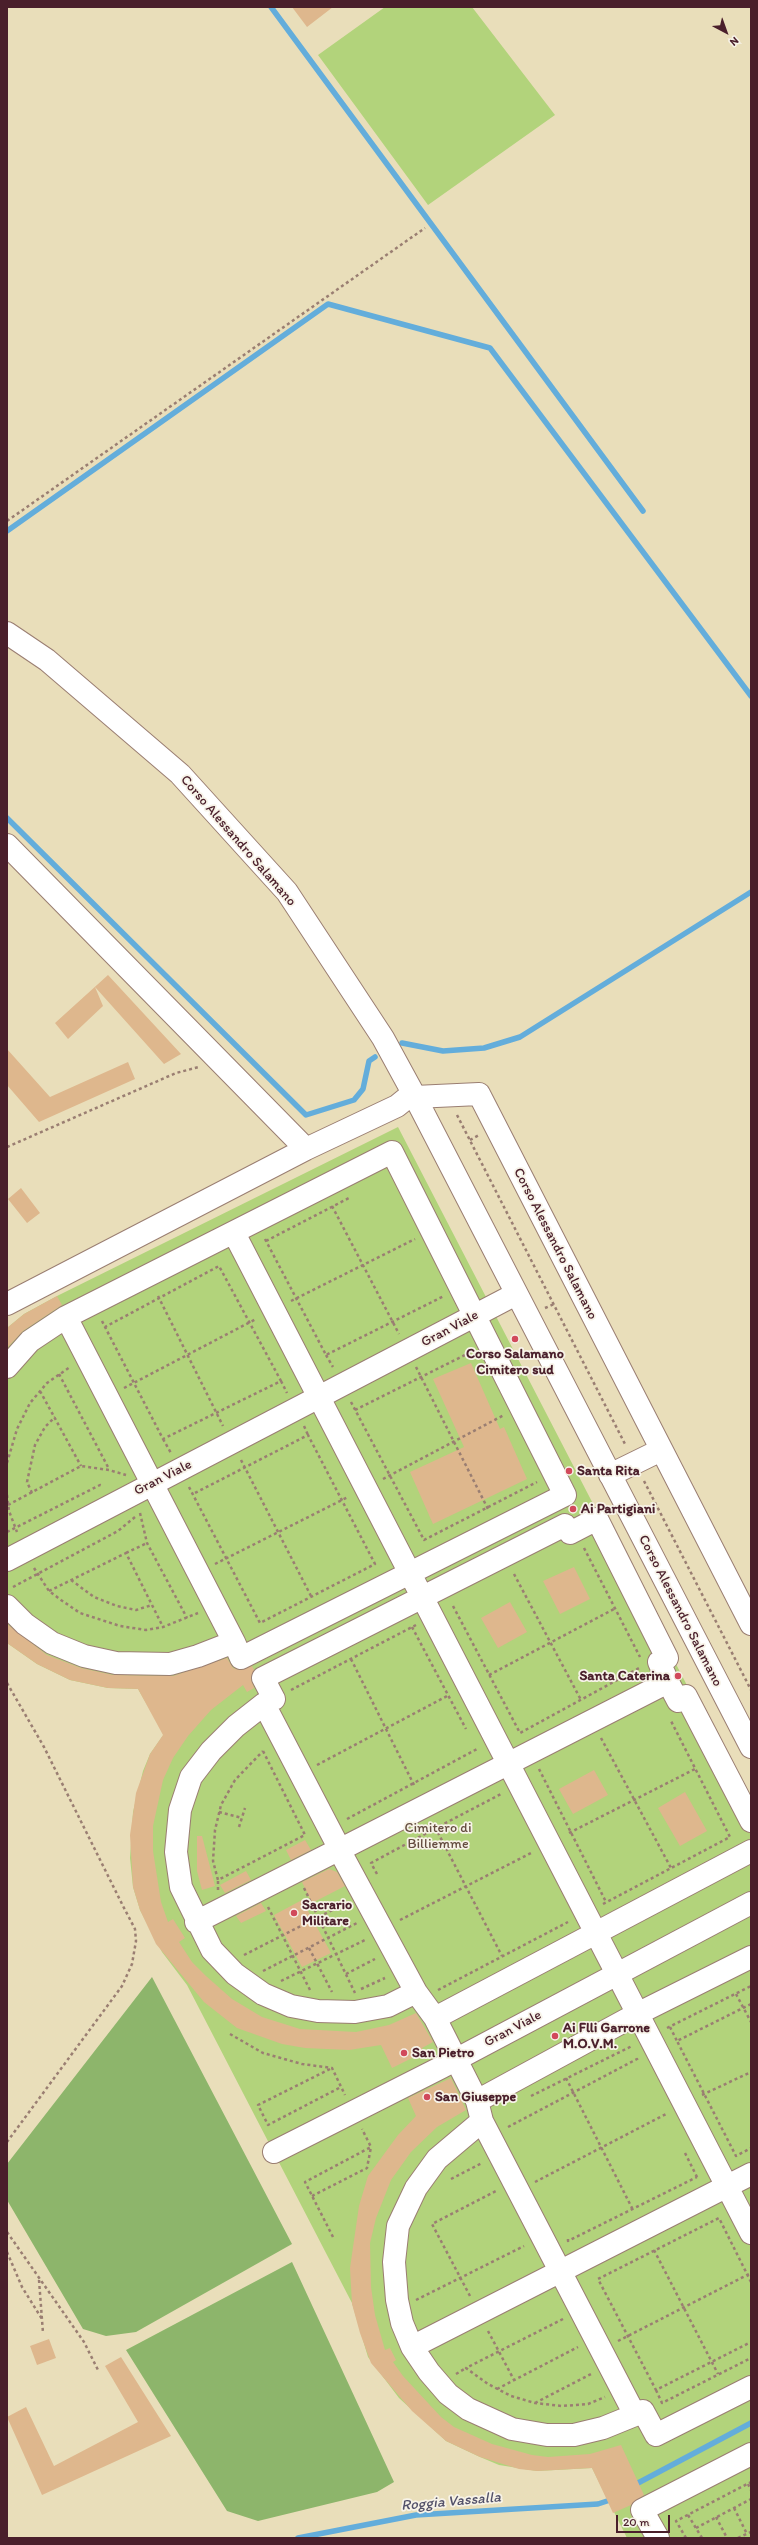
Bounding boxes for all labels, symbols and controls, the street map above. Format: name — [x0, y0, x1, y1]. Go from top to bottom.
north arrow — [706, 12, 746, 52]
text: N — [727, 34, 741, 49]
street label: Corso Alessandro Salamano — [177, 772, 299, 910]
street label: Corso Alessandro Salamano — [509, 1165, 601, 1323]
street label: Gran Viale — [418, 1307, 482, 1351]
marker: Corso Salamano Cimitero sud — [510, 1334, 520, 1344]
place label: Corso Salamano Cimitero sud — [466, 1346, 564, 1378]
street label: Gran Viale — [131, 1456, 195, 1500]
place label: Santa Rita — [577, 1463, 640, 1479]
marker: Santa Rita — [564, 1466, 574, 1476]
place label: Ai Partigiani — [581, 1501, 655, 1517]
marker: Ai Partigiani — [568, 1504, 578, 1514]
street label: Corso Alessandro Salamano — [634, 1532, 726, 1690]
place label: Santa Caterina — [579, 1668, 670, 1684]
marker: Santa Caterina — [673, 1671, 683, 1681]
park label: Cimitero di Billiemme — [404, 1820, 472, 1852]
place label: Sacrario Militare — [302, 1897, 352, 1930]
marker: Sacrario Militare — [289, 1908, 299, 1918]
street label: Gran Viale — [481, 2007, 545, 2051]
place label: Ai Flli Garrone M.O.V.M. — [563, 2020, 650, 2052]
marker: Ai Flli Garrone M.O.V.M. — [550, 2031, 560, 2041]
place label: San Pietro — [412, 2045, 474, 2061]
marker: San Pietro — [399, 2048, 409, 2058]
place label: San Giuseppe — [435, 2089, 516, 2105]
marker: San Giuseppe — [422, 2092, 432, 2102]
water label: Roggia Vassalla — [400, 2489, 502, 2515]
scale bar — [618, 2507, 672, 2533]
text: 20 m — [623, 2515, 650, 2529]

